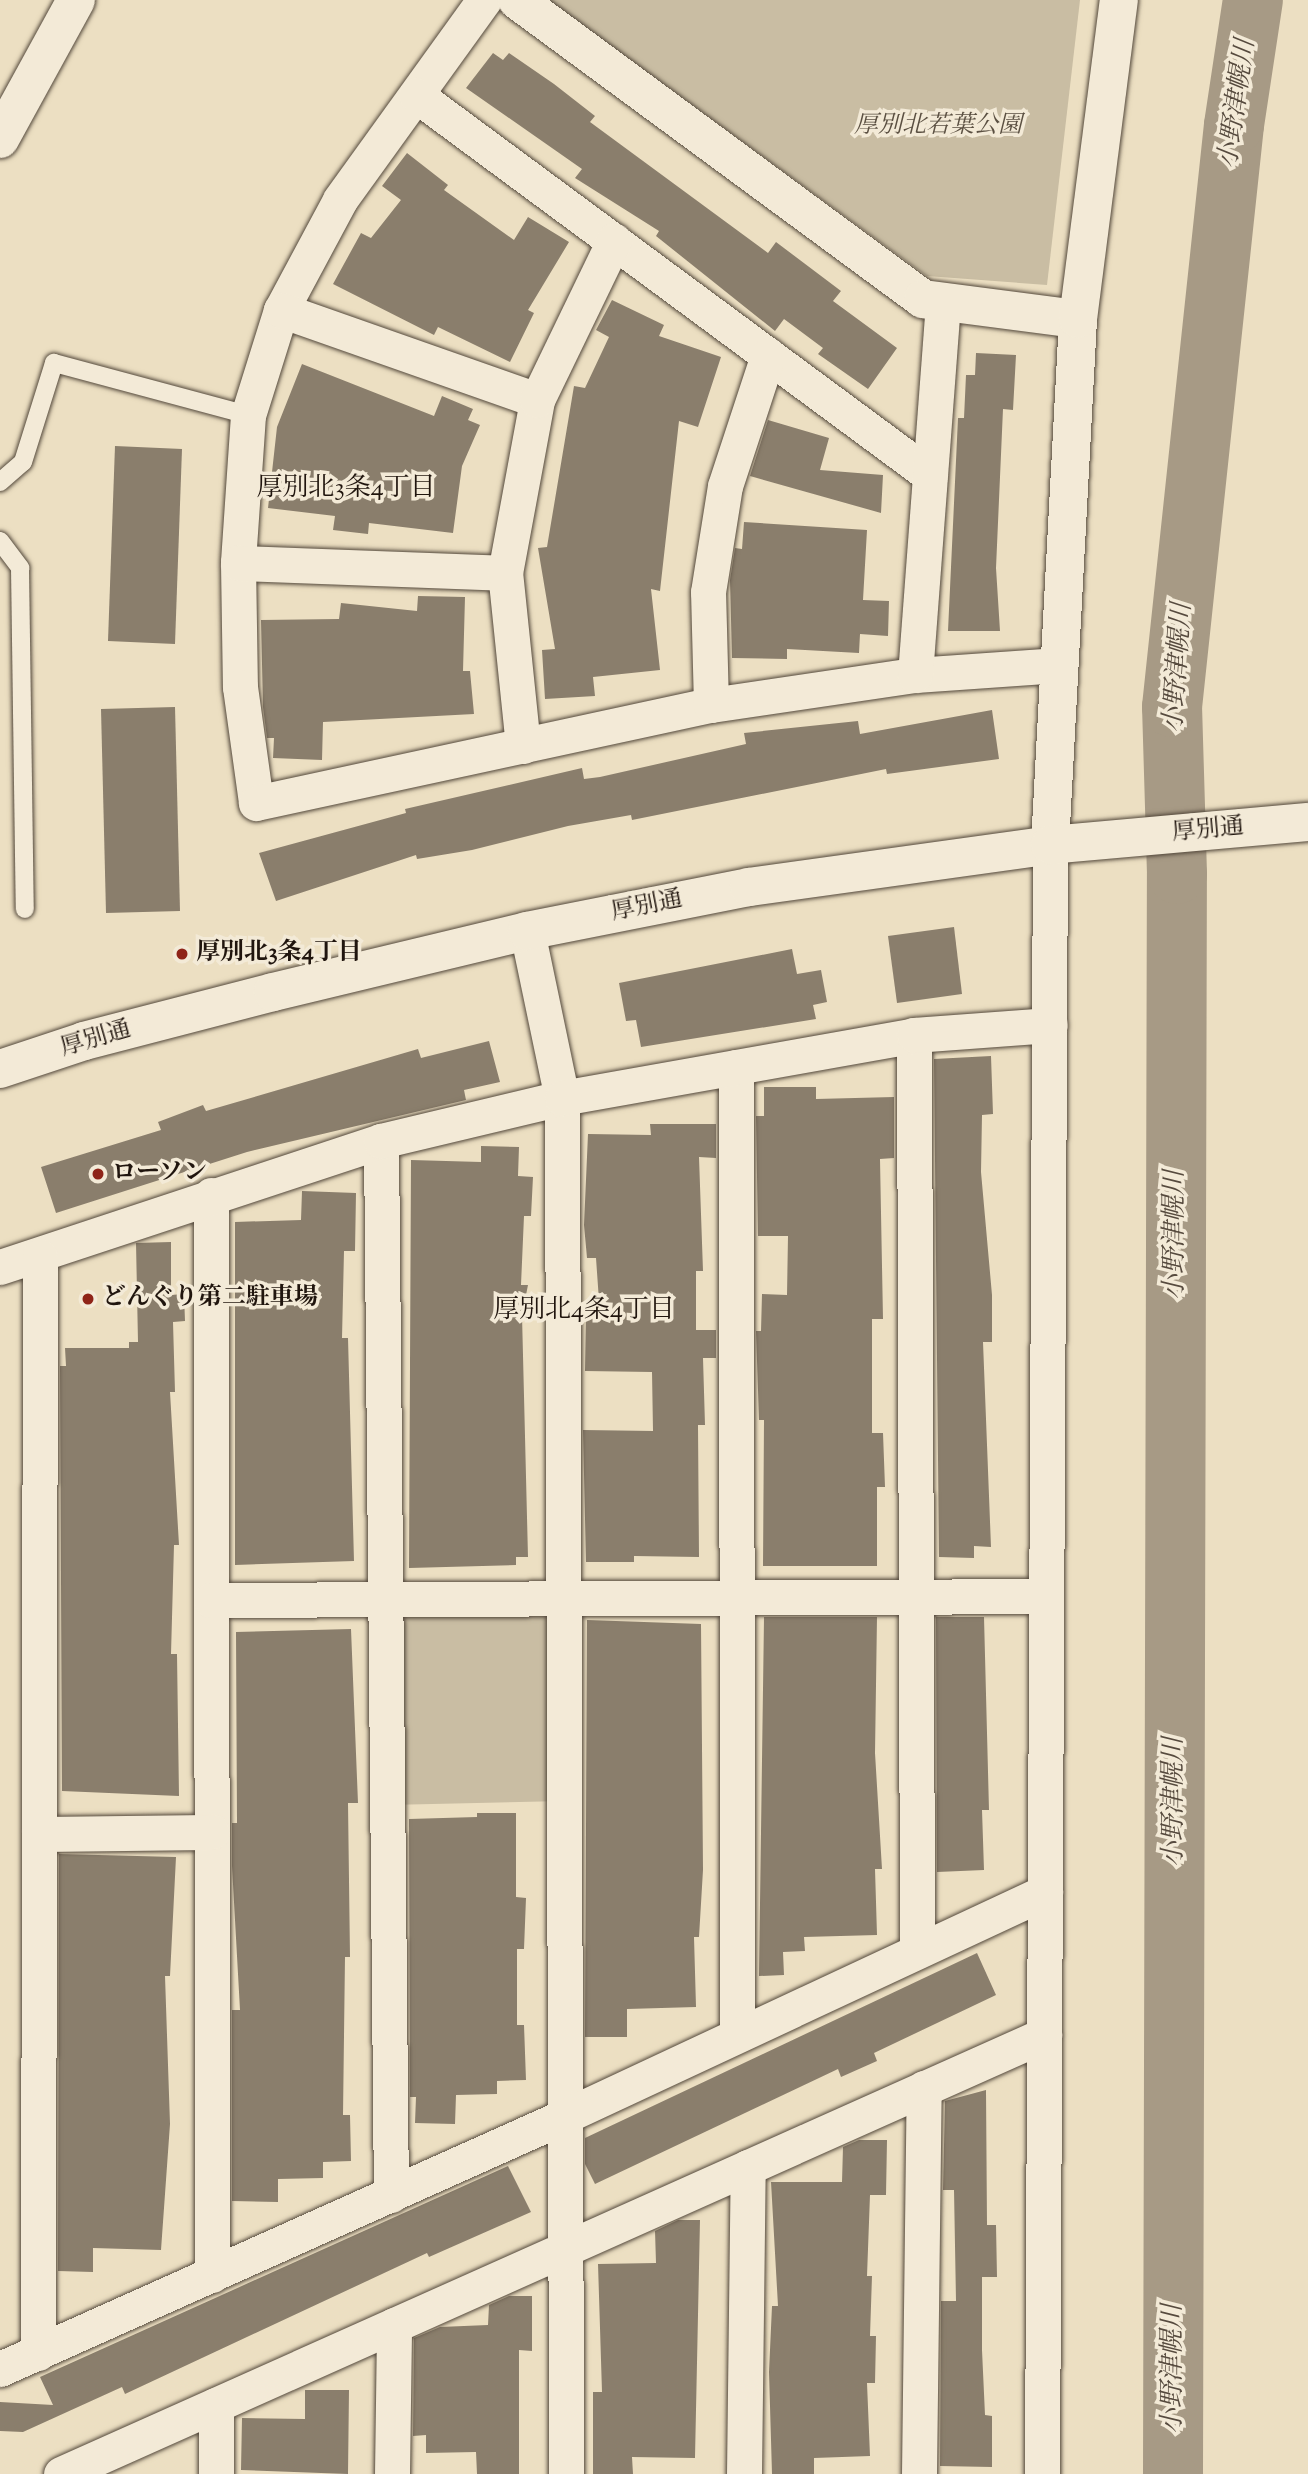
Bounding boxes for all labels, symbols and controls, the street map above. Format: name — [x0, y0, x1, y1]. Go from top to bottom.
water label: 小野津幌川 — [1214, 37, 1262, 171]
park label: 厚別北若葉公園 — [854, 113, 1022, 141]
district label: 厚別北3条4丁目 — [256, 473, 436, 505]
water label: 小野津幌川 — [1159, 602, 1199, 734]
street label: 厚別通 — [1171, 814, 1245, 848]
street label: 厚別通 — [609, 886, 685, 928]
place label: 厚別北3条4丁目 — [196, 940, 362, 968]
marker: 厚別北3条4丁目 — [174, 946, 190, 962]
street label: 厚別通 — [57, 1016, 135, 1064]
place label: ローソン — [112, 1160, 208, 1188]
marker: ローソン — [90, 1166, 106, 1182]
water label: 小野津幌川 — [1160, 1170, 1192, 1300]
place label: どんぐり第二駐車場 — [102, 1285, 318, 1313]
marker: どんぐり第二駐車場 — [80, 1291, 96, 1307]
district label: 厚別北4条4丁目 — [493, 1295, 675, 1327]
water label: 小野津幌川 — [1159, 1737, 1191, 1867]
water label: 小野津幌川 — [1158, 2304, 1190, 2434]

